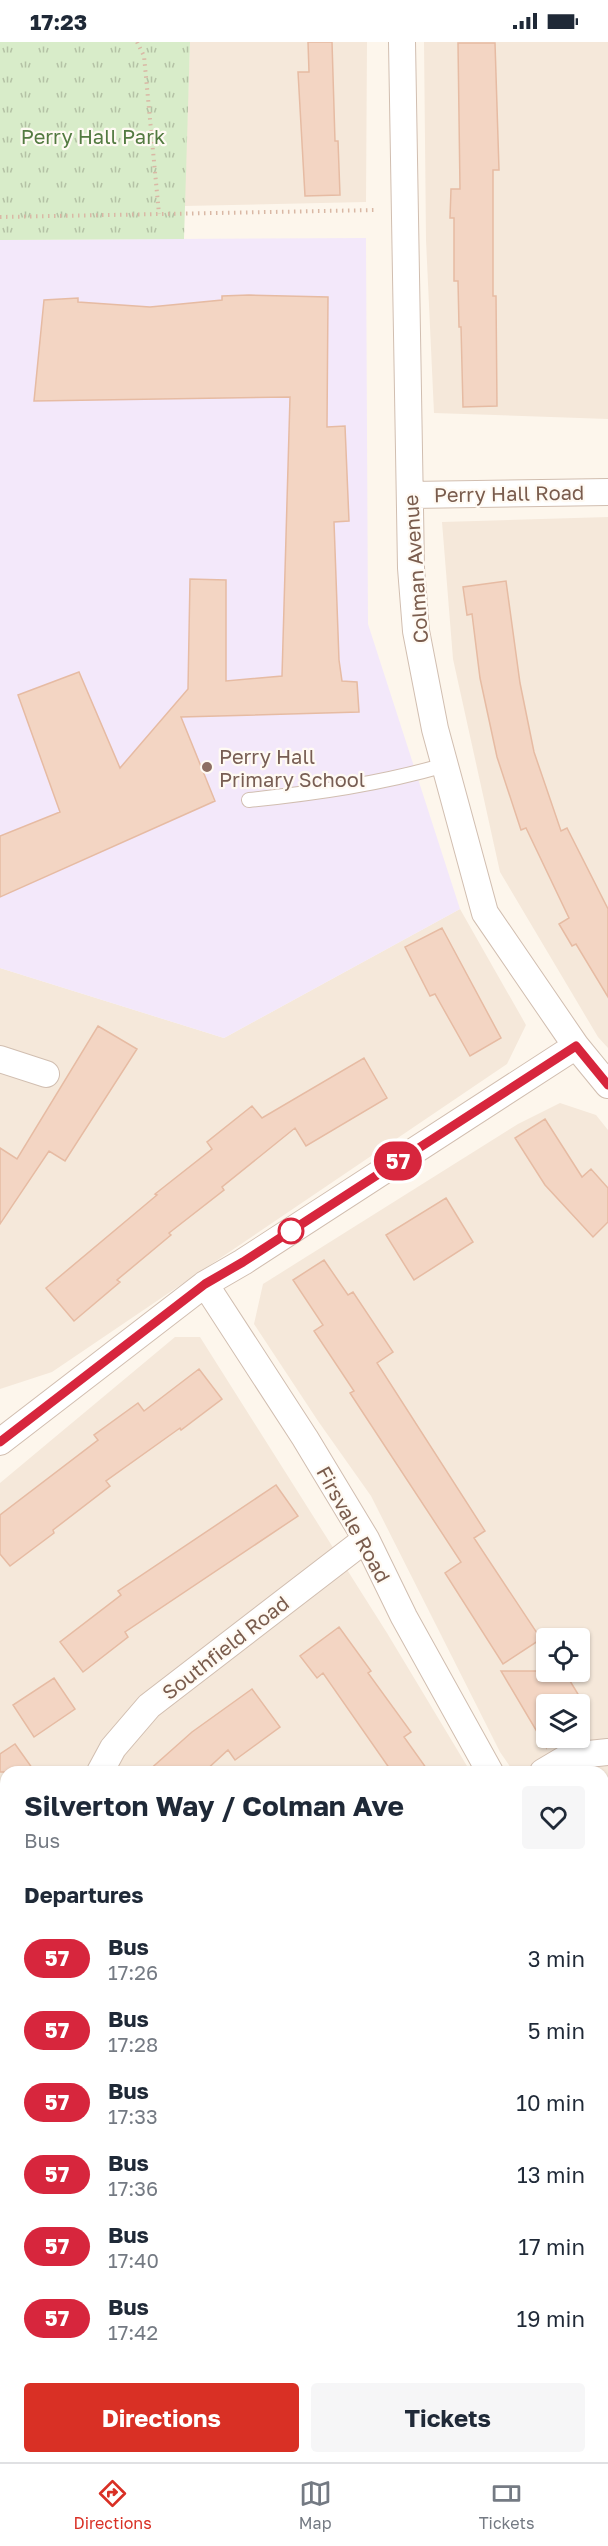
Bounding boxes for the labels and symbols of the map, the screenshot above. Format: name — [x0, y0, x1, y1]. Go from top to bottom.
park label: Perry Hall Park — [21, 124, 165, 148]
street label: Perry Hall Road — [434, 480, 584, 506]
street label: Colman Avenue — [398, 494, 432, 644]
place label: Perry Hall Primary School — [219, 744, 365, 791]
marker: Perry Hall Primary School — [200, 760, 214, 774]
line badge: 57 — [371, 1142, 425, 1180]
unlabelled marker — [278, 1218, 304, 1244]
street label: Firsvale Road — [312, 1462, 396, 1586]
street label: Southfield Road — [157, 1590, 293, 1704]

